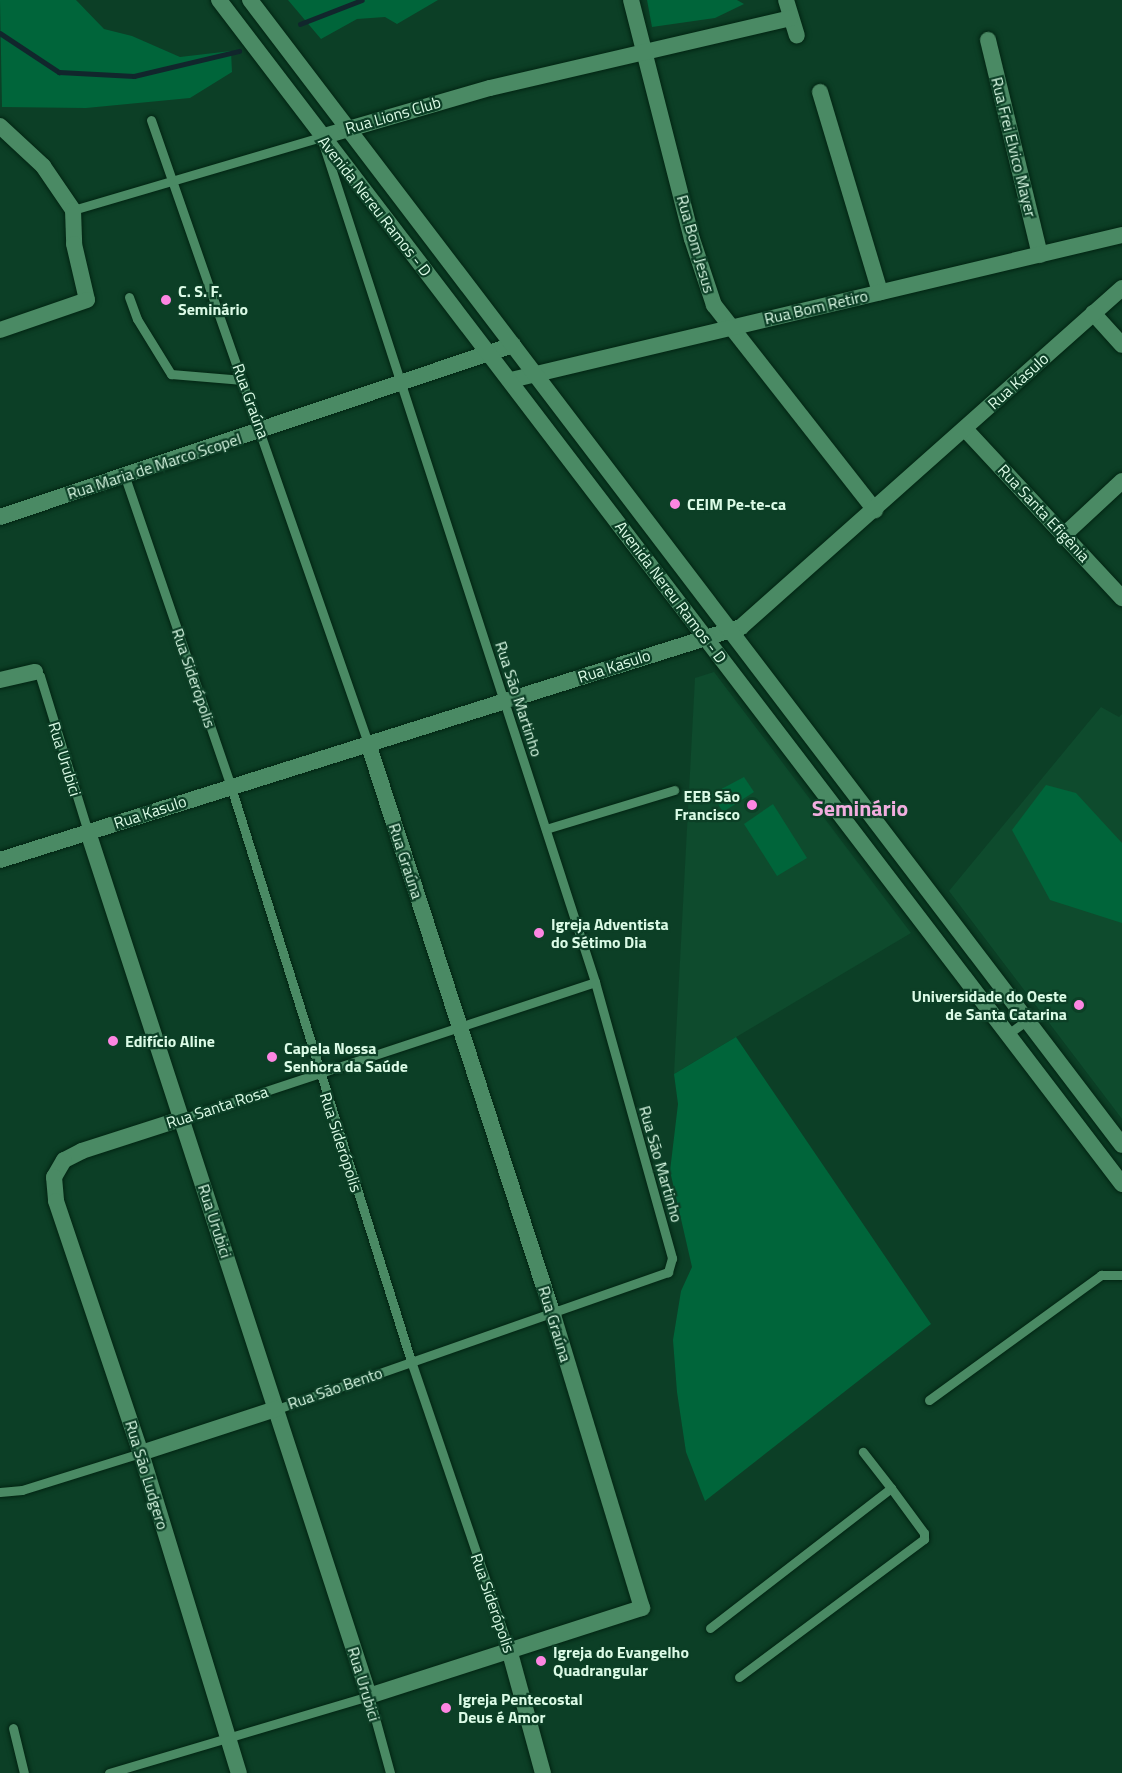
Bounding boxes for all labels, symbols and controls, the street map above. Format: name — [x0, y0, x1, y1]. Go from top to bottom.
street label: Rua Frei Elvico Mayer — [987, 75, 1041, 219]
street label: Rua Lions Club — [343, 92, 443, 138]
street label: Avenida Nereu Ramos - D — [314, 132, 436, 280]
street label: Rua Bom Jesus — [673, 193, 719, 295]
place label: C. S. F. Seminário — [178, 281, 248, 319]
street label: Rua Bom Retiro — [762, 286, 870, 328]
marker: C. S. F. Seminário — [159, 293, 173, 307]
street label: Rua Kasulo — [984, 349, 1052, 413]
street label: Rua Graúna — [229, 361, 273, 441]
street label: Rua Maria de Marco Scopel — [65, 429, 243, 503]
street label: Rua Santa Efigênia — [994, 460, 1094, 566]
place label: CEIM Pe-te-ca — [687, 494, 786, 514]
marker: CEIM Pe-te-ca — [668, 497, 682, 511]
street label: Avenida Nereu Ramos - D — [611, 517, 731, 667]
street label: Rua Siderópolis — [168, 626, 220, 730]
street label: Rua São Martinho — [491, 639, 547, 759]
street label: Rua Kasulo — [575, 645, 653, 687]
street label: Rua Urubici — [45, 720, 85, 798]
place label: EEB São Francisco — [674, 786, 740, 824]
street label: Rua Kasulo — [111, 791, 189, 833]
district label: Seminário — [812, 796, 908, 822]
marker: EEB São Francisco — [745, 798, 759, 812]
street label: Rua Graúna — [385, 821, 427, 901]
place label: Igreja Adventista do Sétimo Dia — [551, 914, 669, 952]
marker: Igreja Adventista do Sétimo Dia — [532, 926, 546, 940]
place label: Universidade do Oeste de Santa Catarina — [912, 986, 1067, 1024]
marker: Universidade do Oeste de Santa Catarina — [1072, 998, 1086, 1012]
place label: Edifício Aline — [125, 1031, 215, 1051]
marker: Edifício Aline — [106, 1034, 120, 1048]
place label: Capela Nossa Senhora da Saúde — [284, 1038, 408, 1076]
marker: Capela Nossa Senhora da Saúde — [265, 1050, 279, 1064]
street label: Rua Santa Rosa — [164, 1082, 270, 1132]
street label: Rua Siderópolis — [316, 1090, 366, 1194]
street label: Rua São Martinho — [635, 1104, 687, 1224]
street label: Rua Urubici — [194, 1182, 236, 1260]
street label: Rua Graúna — [534, 1284, 576, 1364]
street label: Rua São Bento — [285, 1363, 385, 1413]
street label: Rua São Ludgero — [121, 1418, 173, 1532]
street label: Rua Siderópolis — [467, 1551, 519, 1655]
place label: Igreja do Evangelho Quadrangular — [553, 1642, 689, 1680]
street label: Rua Urubici — [344, 1645, 384, 1723]
marker: Igreja do Evangelho Quadrangular — [534, 1654, 548, 1668]
place label: Igreja Pentecostal Deus é Amor — [458, 1689, 583, 1727]
marker: Igreja Pentecostal Deus é Amor — [439, 1701, 453, 1715]

